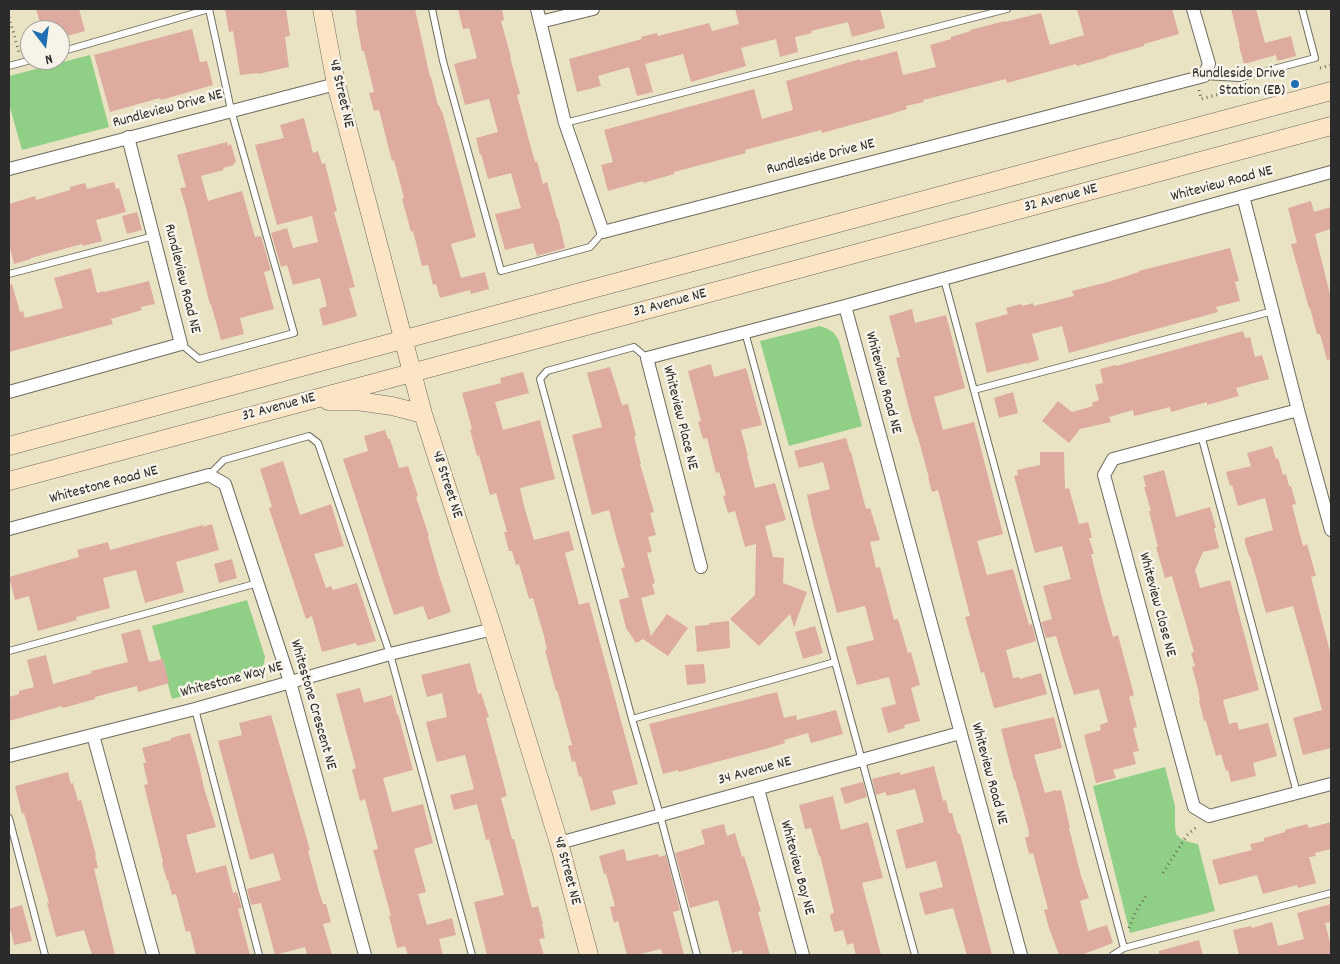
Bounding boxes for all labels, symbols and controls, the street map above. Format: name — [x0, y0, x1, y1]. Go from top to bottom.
north arrow — [20, 20, 70, 70]
text: N — [43, 48, 55, 69]
street label: 48 Street NE — [323, 58, 357, 130]
place label: Rundleside Drive Station (EB) — [1192, 66, 1285, 101]
marker: Rundleside Drive Station (EB) — [1289, 78, 1301, 90]
street label: Rundleview Drive NE — [111, 87, 225, 133]
street label: Rundleside Drive NE — [765, 136, 877, 180]
street label: Whiteview Road NE — [1169, 163, 1275, 207]
street label: 32 Avenue NE — [1022, 181, 1100, 217]
street label: Rundleview Road NE — [159, 222, 203, 336]
street label: 32 Avenue NE — [631, 286, 709, 322]
street label: Whiteview Road NE — [860, 330, 904, 436]
street label: Whiteview Place NE — [657, 364, 701, 472]
street label: 32 Avenue NE — [240, 390, 318, 426]
street label: 48 Street NE — [427, 449, 465, 521]
street label: Whitestone Road NE — [48, 463, 160, 509]
street label: Whiteview Close NE — [1133, 551, 1179, 659]
street label: Whitestone Crescent NE — [285, 638, 339, 772]
street label: Whitestone Way NE — [179, 659, 285, 703]
street label: Whiteview Road NE — [966, 721, 1010, 827]
street label: 34 Avenue NE — [716, 754, 794, 790]
street label: Whiteview Bay NE — [775, 819, 817, 917]
street label: 48 Street NE — [548, 835, 584, 907]

